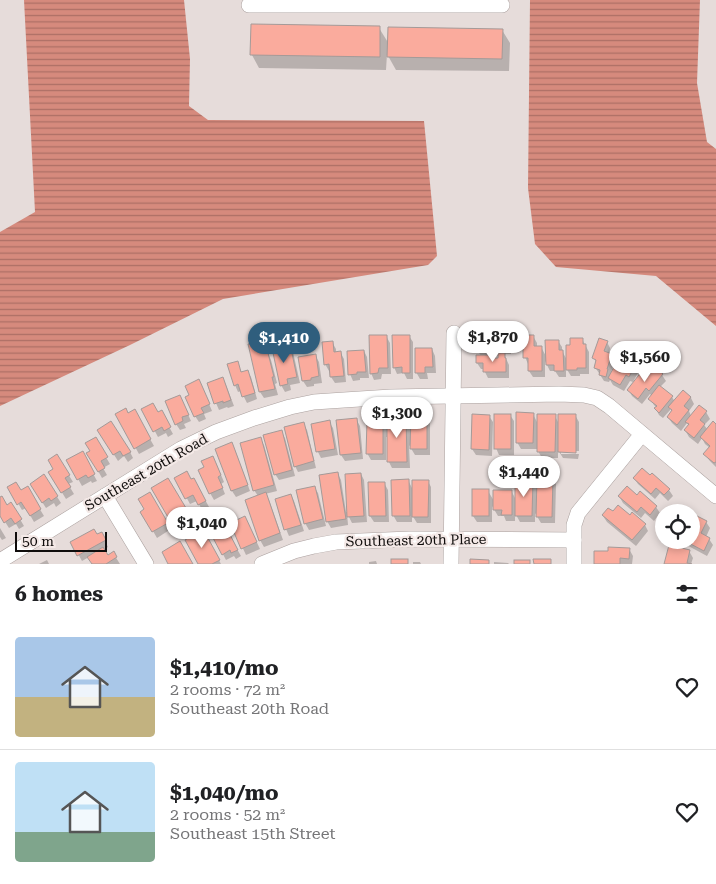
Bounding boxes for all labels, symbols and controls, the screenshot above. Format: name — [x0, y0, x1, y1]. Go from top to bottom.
pin: $1,870 — [452, 320, 534, 363]
pin: $1,410 — [243, 322, 325, 364]
text: $1,870 — [468, 327, 518, 346]
text: $1,410 — [259, 328, 309, 347]
pin: $1,560 — [604, 340, 686, 383]
text: $1,560 — [620, 347, 670, 366]
pin: $1,300 — [356, 396, 438, 439]
text: $1,300 — [372, 403, 422, 422]
street label: Southeast 20th Road — [82, 430, 210, 514]
pin: $1,440 — [483, 456, 565, 498]
text: $1,440 — [499, 462, 549, 481]
map controls — [655, 504, 700, 549]
button: locate — [655, 504, 700, 549]
pin: $1,040 — [161, 506, 243, 549]
text: $1,040 — [177, 513, 227, 532]
scale bar — [15, 529, 108, 552]
street label: Southeast 20th Place — [345, 531, 487, 549]
text: 50 m — [22, 533, 54, 549]
icon: filters — [673, 580, 701, 608]
text: 6 homes — [15, 582, 103, 606]
text: $1,410/mo — [170, 656, 279, 680]
icon: home — [55, 657, 115, 717]
icon: heart — [673, 673, 701, 701]
text: 2 rooms · 72 m² — [170, 680, 285, 699]
text: Southeast 20th Road — [170, 699, 329, 718]
text: $1,040/mo — [170, 781, 279, 805]
icon: home — [55, 782, 115, 842]
icon: heart — [673, 798, 701, 826]
text: 2 rooms · 52 m² — [170, 805, 285, 824]
text: Southeast 15th Street — [170, 824, 335, 843]

